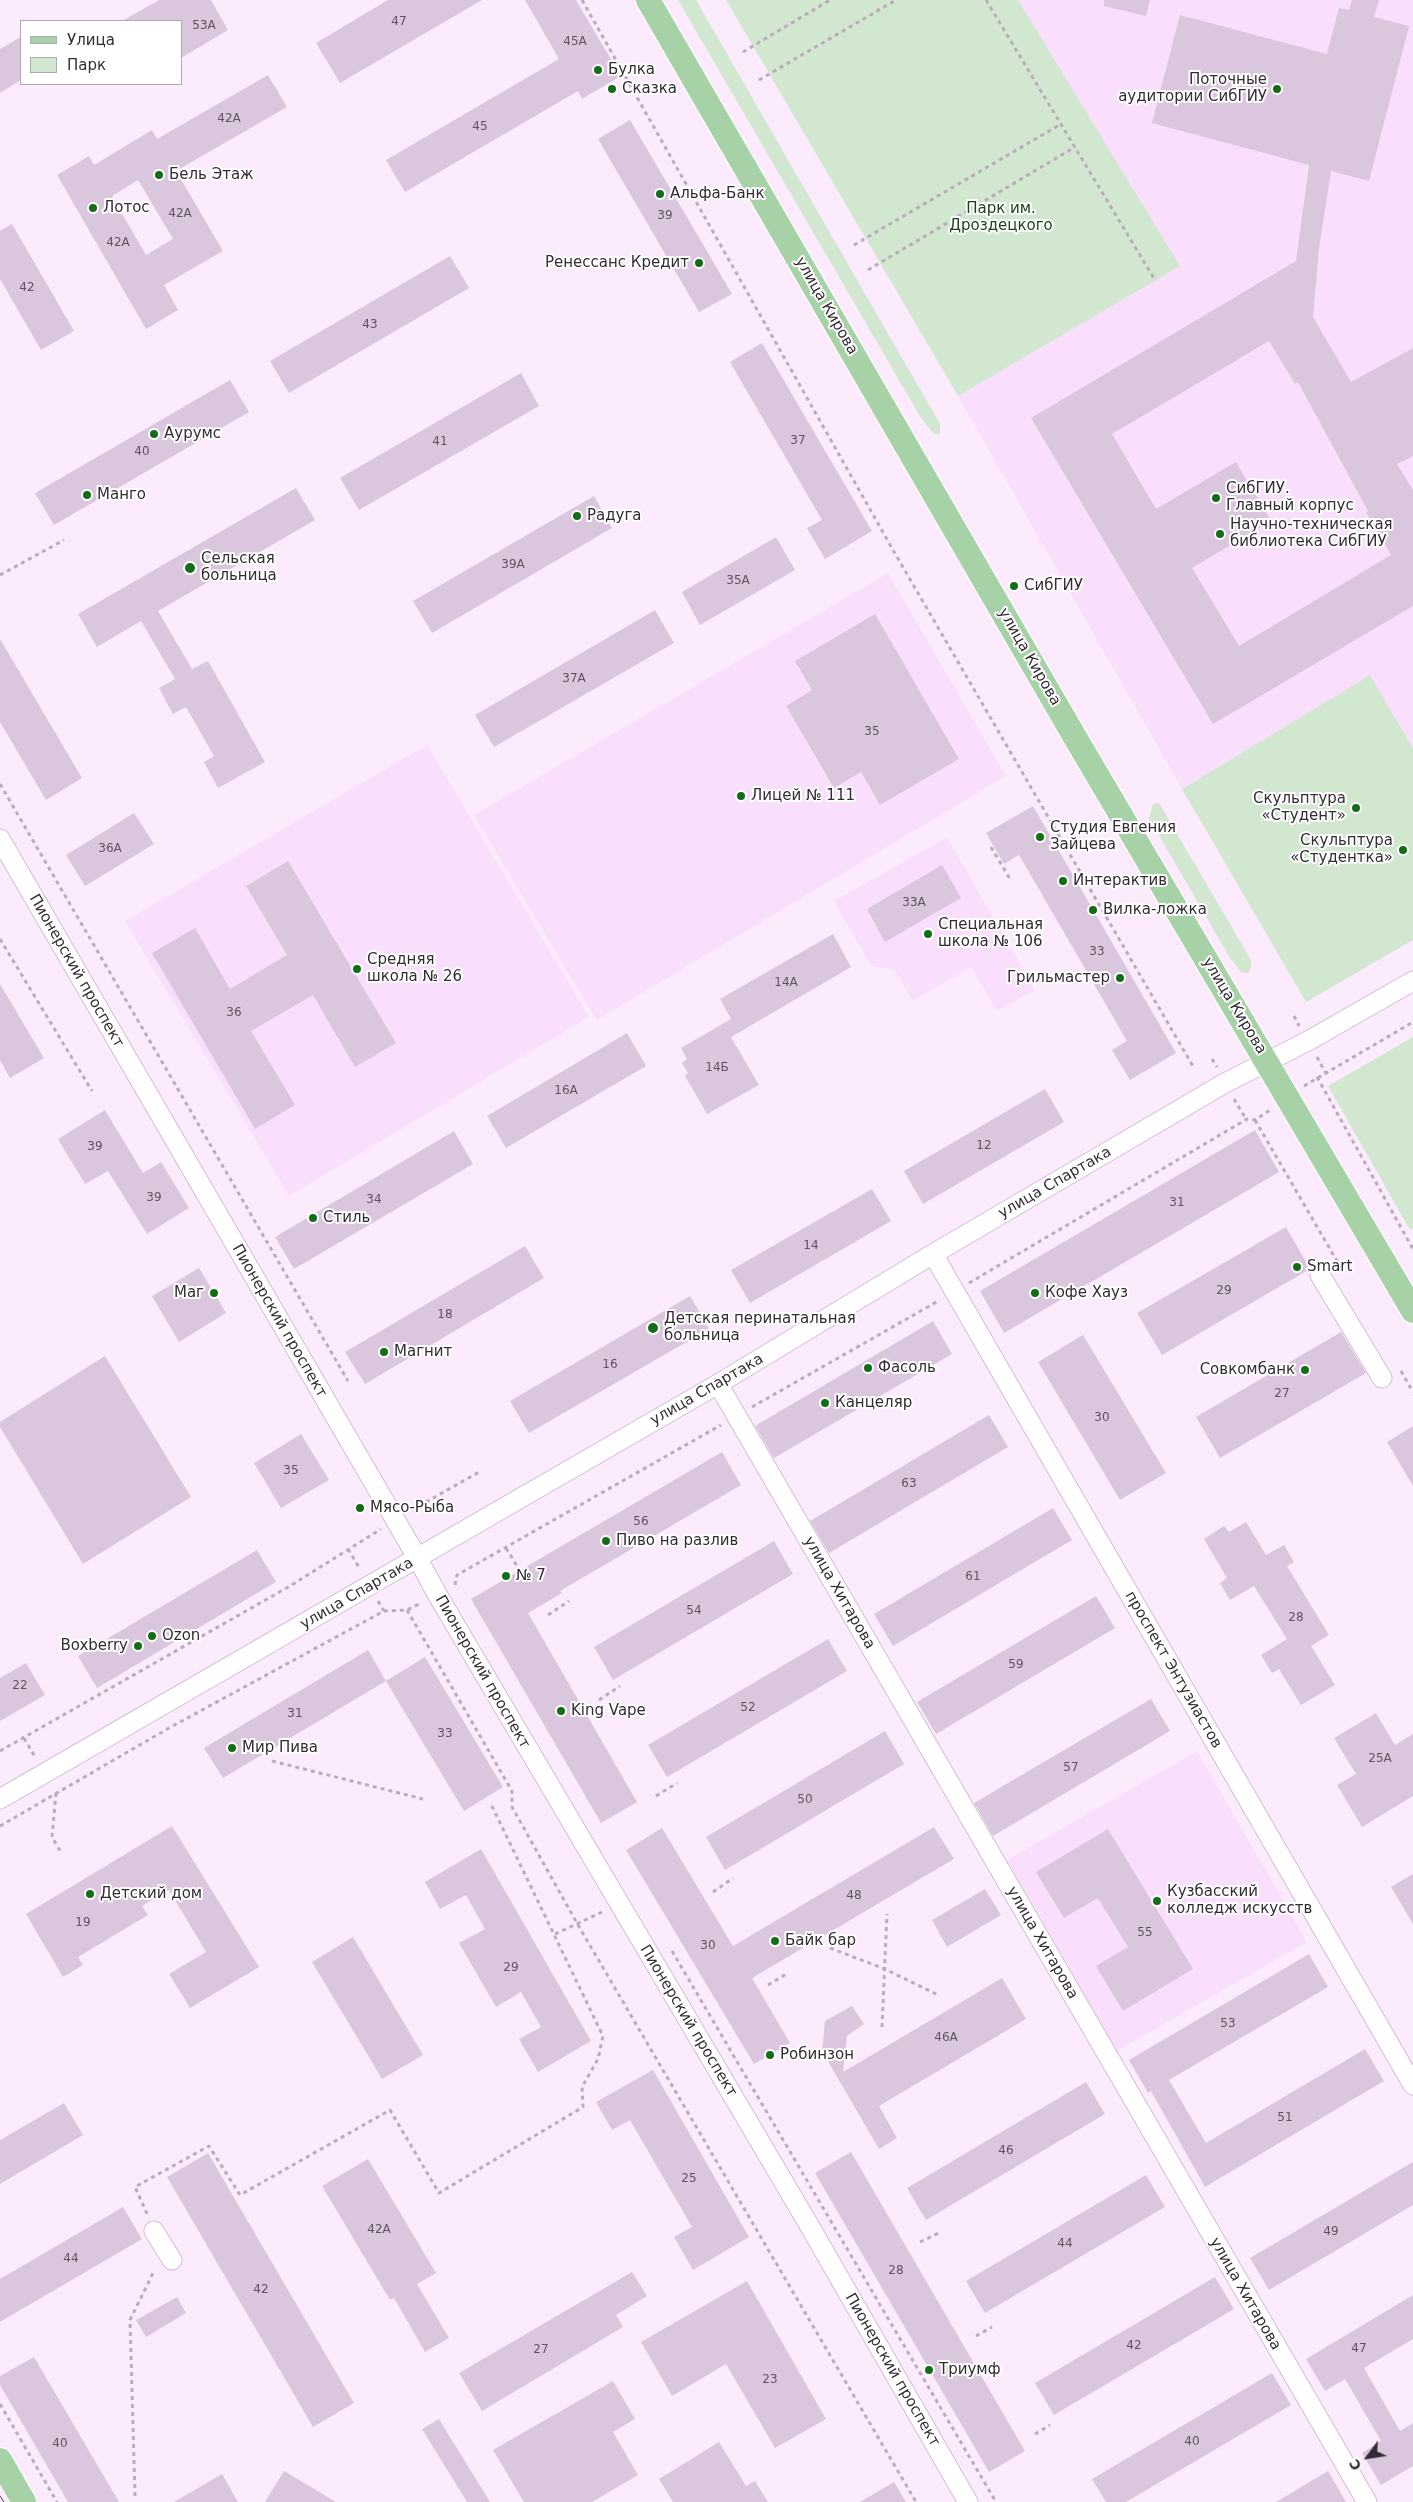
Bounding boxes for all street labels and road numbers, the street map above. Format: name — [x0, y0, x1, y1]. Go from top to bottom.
street label: улица Кирова — [791, 254, 861, 358]
street label: улица Кирова — [994, 605, 1064, 709]
street label: Пионерский проспект — [25, 891, 127, 1051]
street label: улица Кирова — [1198, 954, 1270, 1058]
street label: улица Спартака — [995, 1143, 1115, 1223]
street label: Пионерский проспект — [228, 1241, 330, 1401]
street label: улица Спартака — [647, 1350, 767, 1430]
street label: улица Хитарова — [799, 1533, 879, 1653]
street label: улица Спартака — [297, 1554, 417, 1634]
street label: проспект Энтузиастов — [1121, 1588, 1225, 1752]
street label: Пионерский проспект — [431, 1592, 533, 1752]
street label: улица Хитарова — [1002, 1883, 1082, 2003]
street label: Пионерский проспект — [635, 1942, 741, 2100]
street label: улица Хитарова — [1205, 2234, 1285, 2354]
street label: Пионерский проспект — [841, 2290, 943, 2450]

